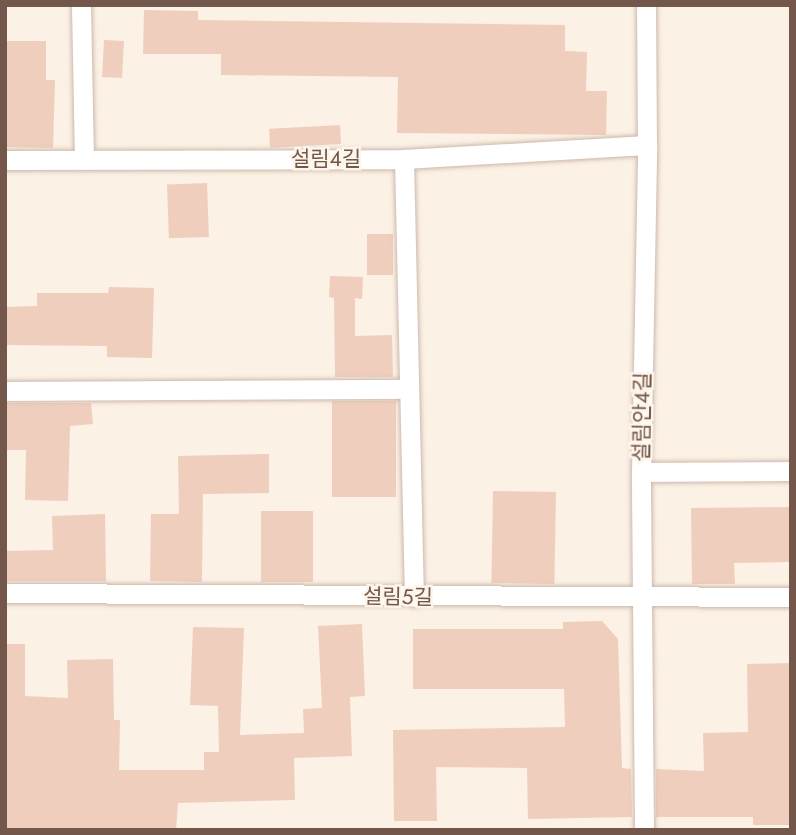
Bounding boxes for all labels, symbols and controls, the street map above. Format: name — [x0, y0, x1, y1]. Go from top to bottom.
street label: 설림4길 — [291, 146, 361, 172]
street label: 설림안4길 — [629, 372, 655, 462]
street label: 설림5길 — [363, 584, 433, 610]

